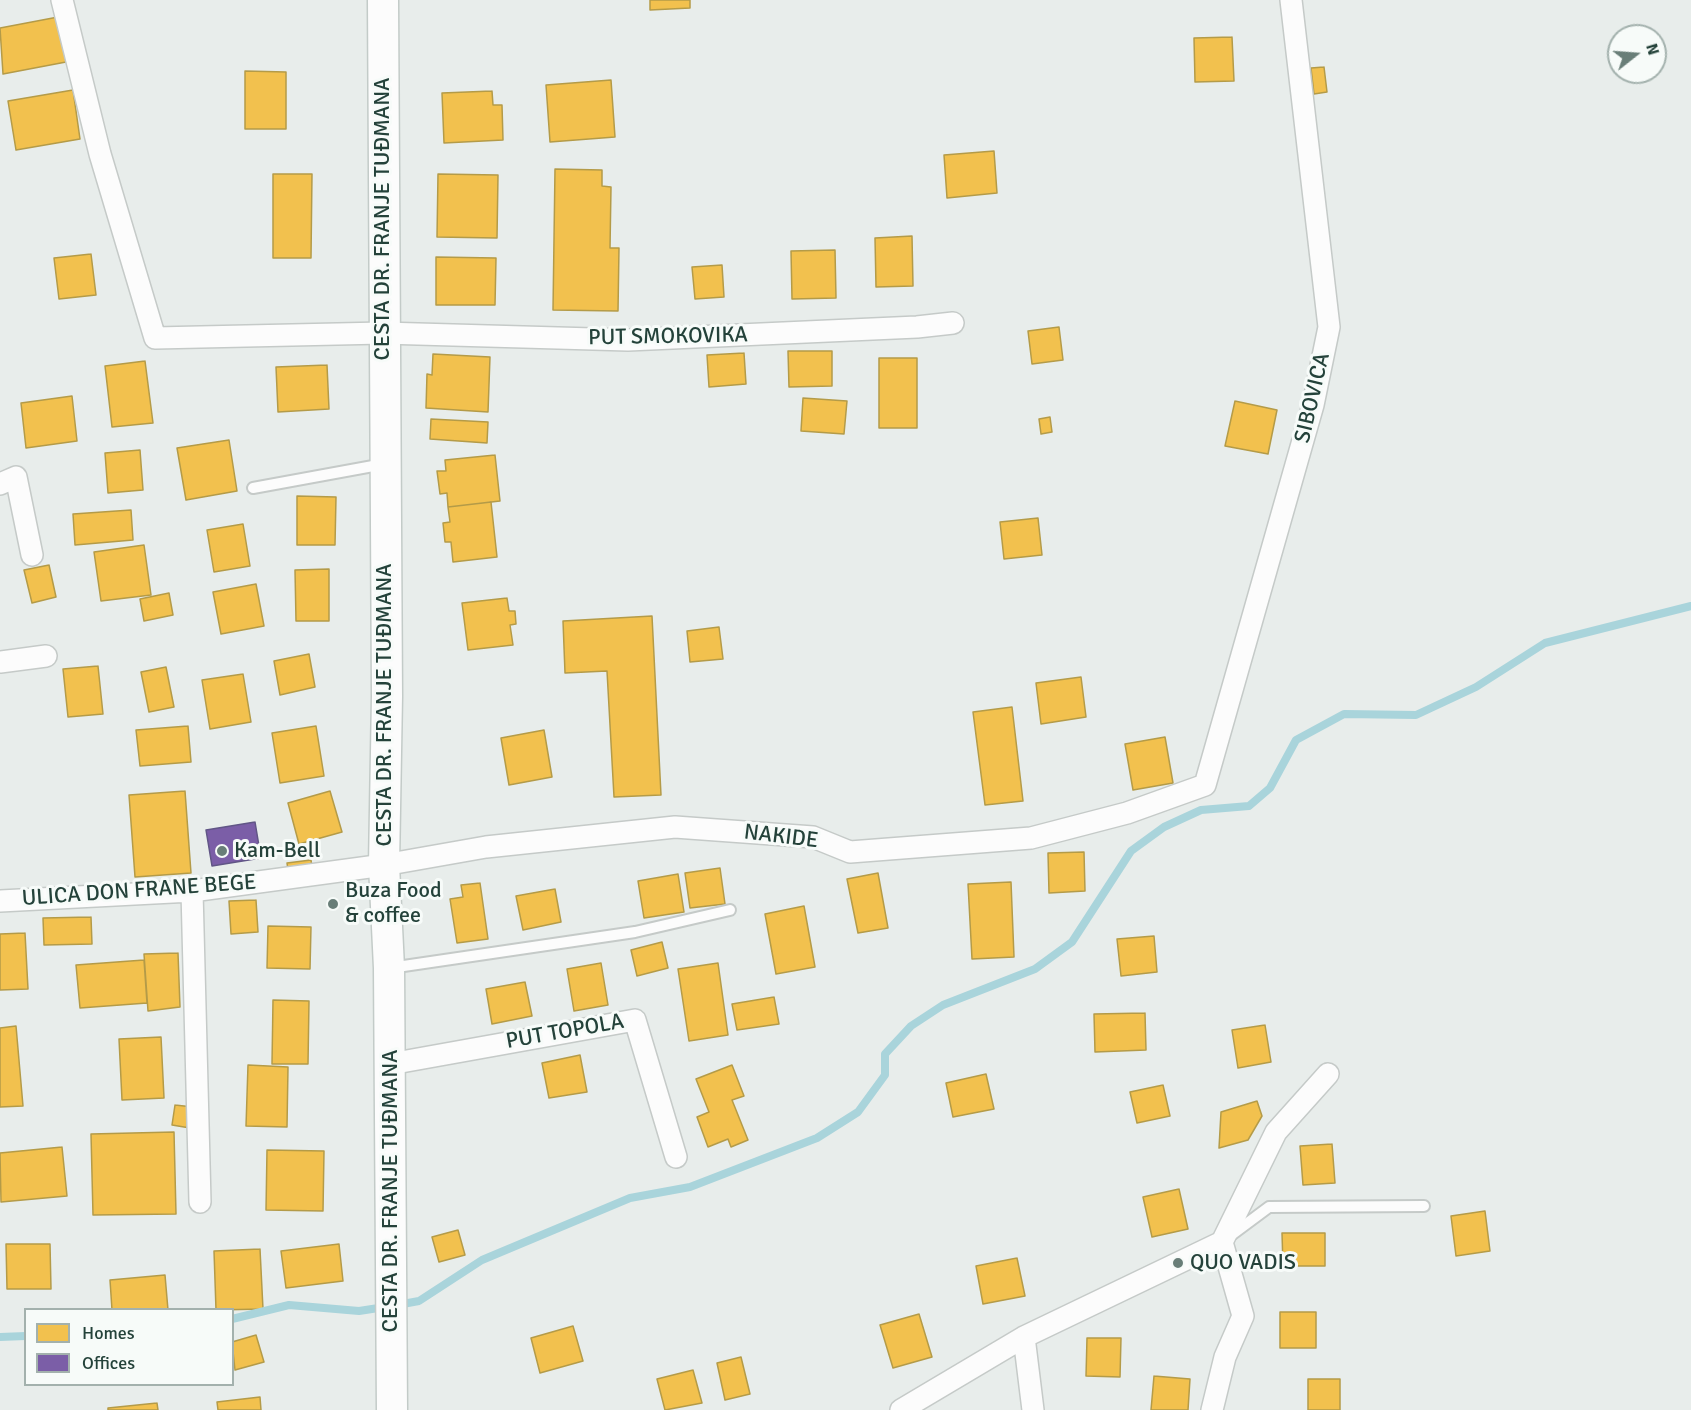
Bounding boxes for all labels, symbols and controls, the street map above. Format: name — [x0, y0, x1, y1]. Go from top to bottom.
north arrow — [1607, 24, 1667, 84]
text: N — [1641, 41, 1663, 58]
street label: CESTA DR. FRANJE TUĐMANA — [370, 77, 396, 361]
street label: PUT SMOKOVIKA — [588, 322, 748, 352]
street label: SIBOVICA — [1290, 350, 1336, 446]
street label: CESTA DR. FRANJE TUĐMANA — [372, 563, 398, 847]
street label: NAKIDE — [742, 819, 820, 855]
place label: Kam-Bell — [234, 838, 321, 864]
marker: Kam-Bell — [215, 844, 229, 858]
street label: ULICA DON FRANE BEGE — [21, 870, 257, 912]
place label: Buza Food & coffee — [345, 878, 442, 930]
marker: Buza Food & coffee — [326, 897, 340, 911]
street label: PUT TOPOLA — [504, 1009, 626, 1055]
street label: CESTA DR. FRANJE TUĐMANA — [378, 1049, 404, 1333]
place label: QUO VADIS — [1190, 1250, 1296, 1276]
marker: QUO VADIS — [1171, 1256, 1185, 1270]
legend — [24, 1308, 234, 1386]
text: Homes — [82, 1322, 135, 1344]
text: Offices — [82, 1352, 135, 1374]

